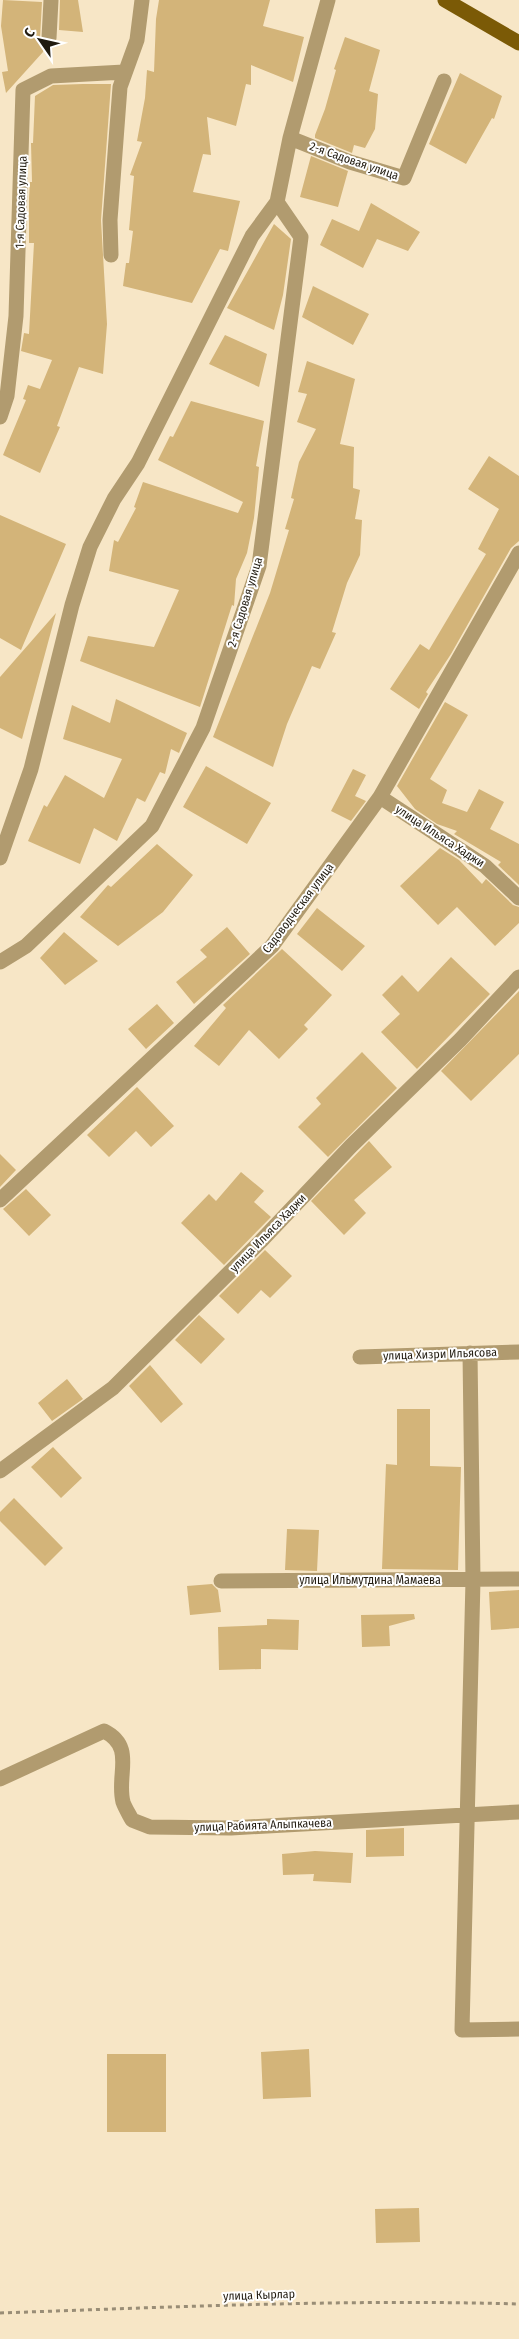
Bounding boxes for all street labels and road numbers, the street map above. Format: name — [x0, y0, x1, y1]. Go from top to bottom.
street label: 2-я Садовая улица — [308, 139, 400, 183]
street label: 1-я Садовая улица — [12, 155, 30, 248]
street label: 2-я Садовая улица — [225, 555, 265, 649]
street label: улица Ильяса Хаджи — [393, 802, 487, 870]
street label: Садоводческая улица — [259, 860, 337, 956]
street label: улица Ильяса Хаджи — [227, 1191, 309, 1275]
street label: улица Хизри Ильясова — [383, 1345, 497, 1363]
street label: улица Ильмутдина Мамаева — [299, 1573, 441, 1587]
street label: улица Рабията Алыпкачева — [194, 1816, 332, 1834]
street label: улица Кырлар — [223, 2287, 295, 2303]

